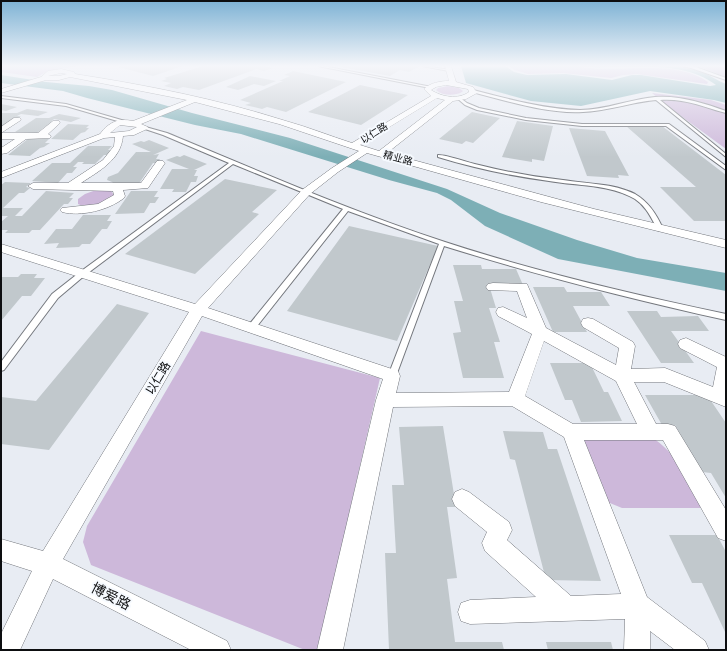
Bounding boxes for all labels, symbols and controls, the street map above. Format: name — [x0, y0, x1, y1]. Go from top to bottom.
street label: 以仁路 — [358, 120, 390, 146]
street label: 精业路 — [382, 149, 414, 167]
street label: 以仁路 — [143, 359, 173, 397]
street label: 博爱路 — [89, 579, 133, 613]

